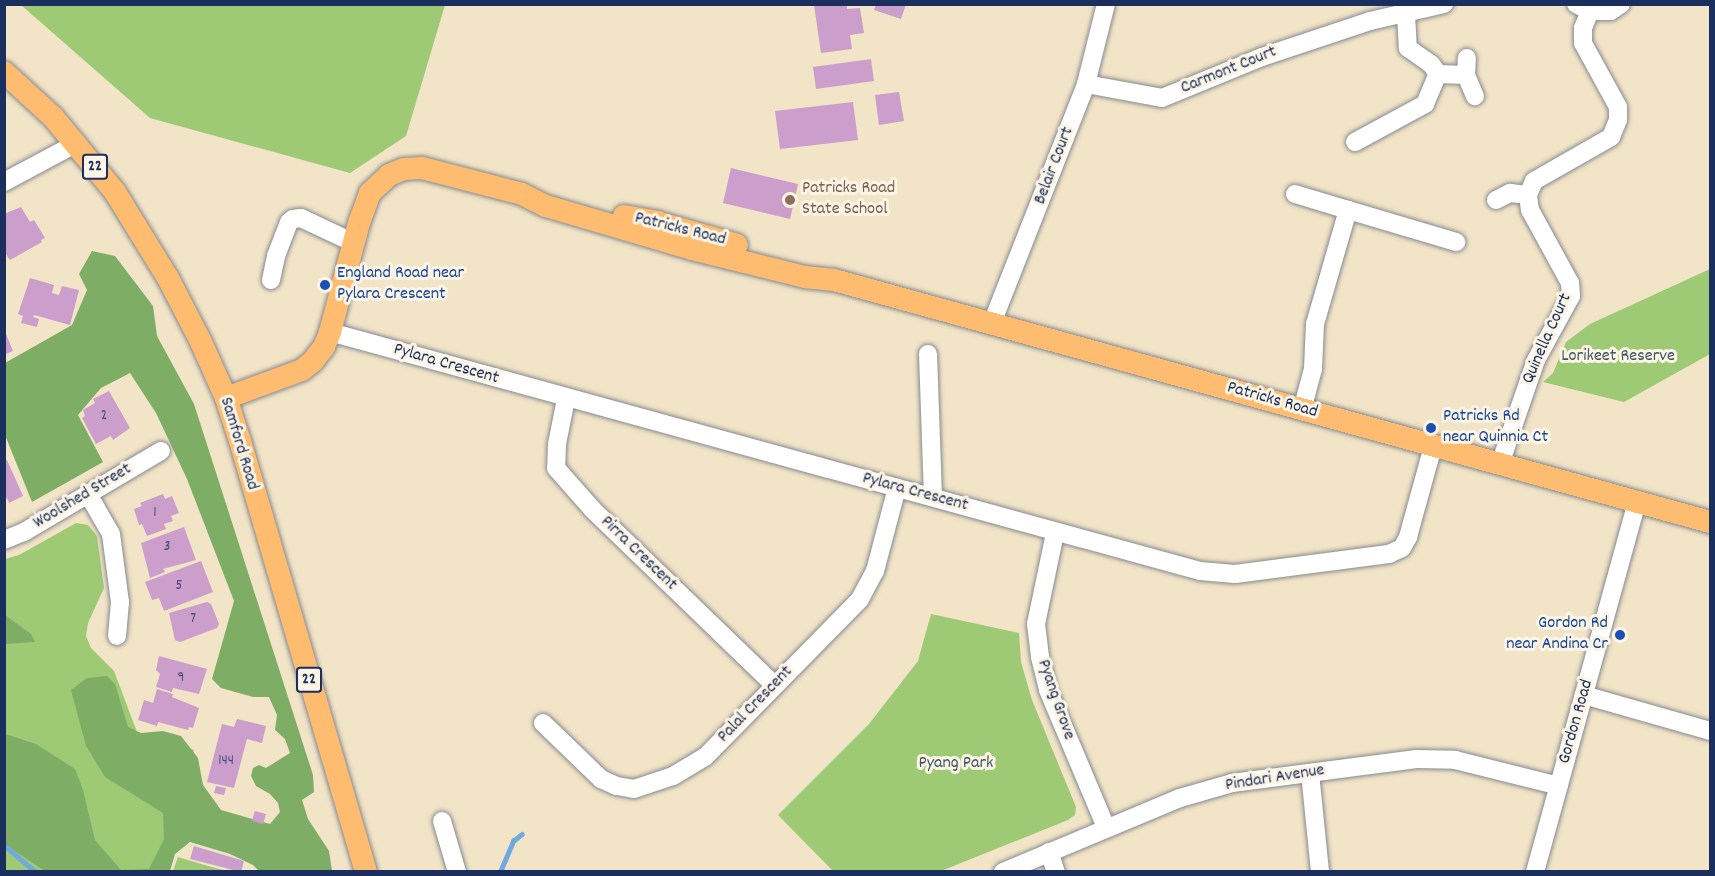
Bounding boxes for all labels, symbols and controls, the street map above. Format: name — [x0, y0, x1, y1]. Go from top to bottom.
street label: Carmont Court — [1178, 42, 1280, 100]
street label: Belair Court — [1030, 124, 1080, 208]
road number: 22 — [82, 154, 109, 180]
place label: Patricks Road State School — [802, 179, 895, 222]
marker: Patricks Road State School — [783, 193, 797, 207]
street label: Patricks Road — [632, 208, 728, 252]
place label: England Road near Pylara Crescent — [337, 264, 464, 306]
marker: England Road near Pylara Crescent — [318, 278, 332, 292]
street label: Quinella Court — [1518, 290, 1578, 388]
street label: Pylara Crescent — [391, 340, 501, 390]
park label: Lorikeet Reserve — [1561, 346, 1675, 368]
street label: Patricks Road — [1224, 378, 1320, 424]
street label: Samford Road — [214, 395, 262, 493]
place label: Patricks Rd near Quinnia Ct — [1443, 407, 1548, 450]
house number: 2 — [101, 408, 107, 426]
marker: Patricks Rd near Quinnia Ct — [1424, 421, 1438, 435]
street label: Woolshed Street — [30, 459, 136, 535]
street label: Pylara Crescent — [860, 469, 970, 517]
house number: 1 — [153, 505, 157, 523]
street label: Pirra Crescent — [595, 512, 681, 596]
house number: 3 — [164, 539, 170, 557]
house number: 5 — [176, 578, 182, 596]
house number: 7 — [190, 611, 196, 629]
place label: Gordon Rd near Andina Cr — [1506, 614, 1608, 656]
marker: Gordon Rd near Andina Cr — [1613, 628, 1627, 642]
street label: Pyang Grove — [1031, 657, 1079, 743]
street label: Palal Crescent — [714, 662, 798, 748]
road number: 22 — [296, 667, 322, 693]
house number: 9 — [178, 670, 184, 688]
street label: Gordon Road — [1555, 678, 1599, 766]
house number: 144 — [218, 753, 234, 771]
park label: Pyang Park — [919, 753, 993, 775]
street label: Pindari Avenue — [1224, 761, 1326, 797]

